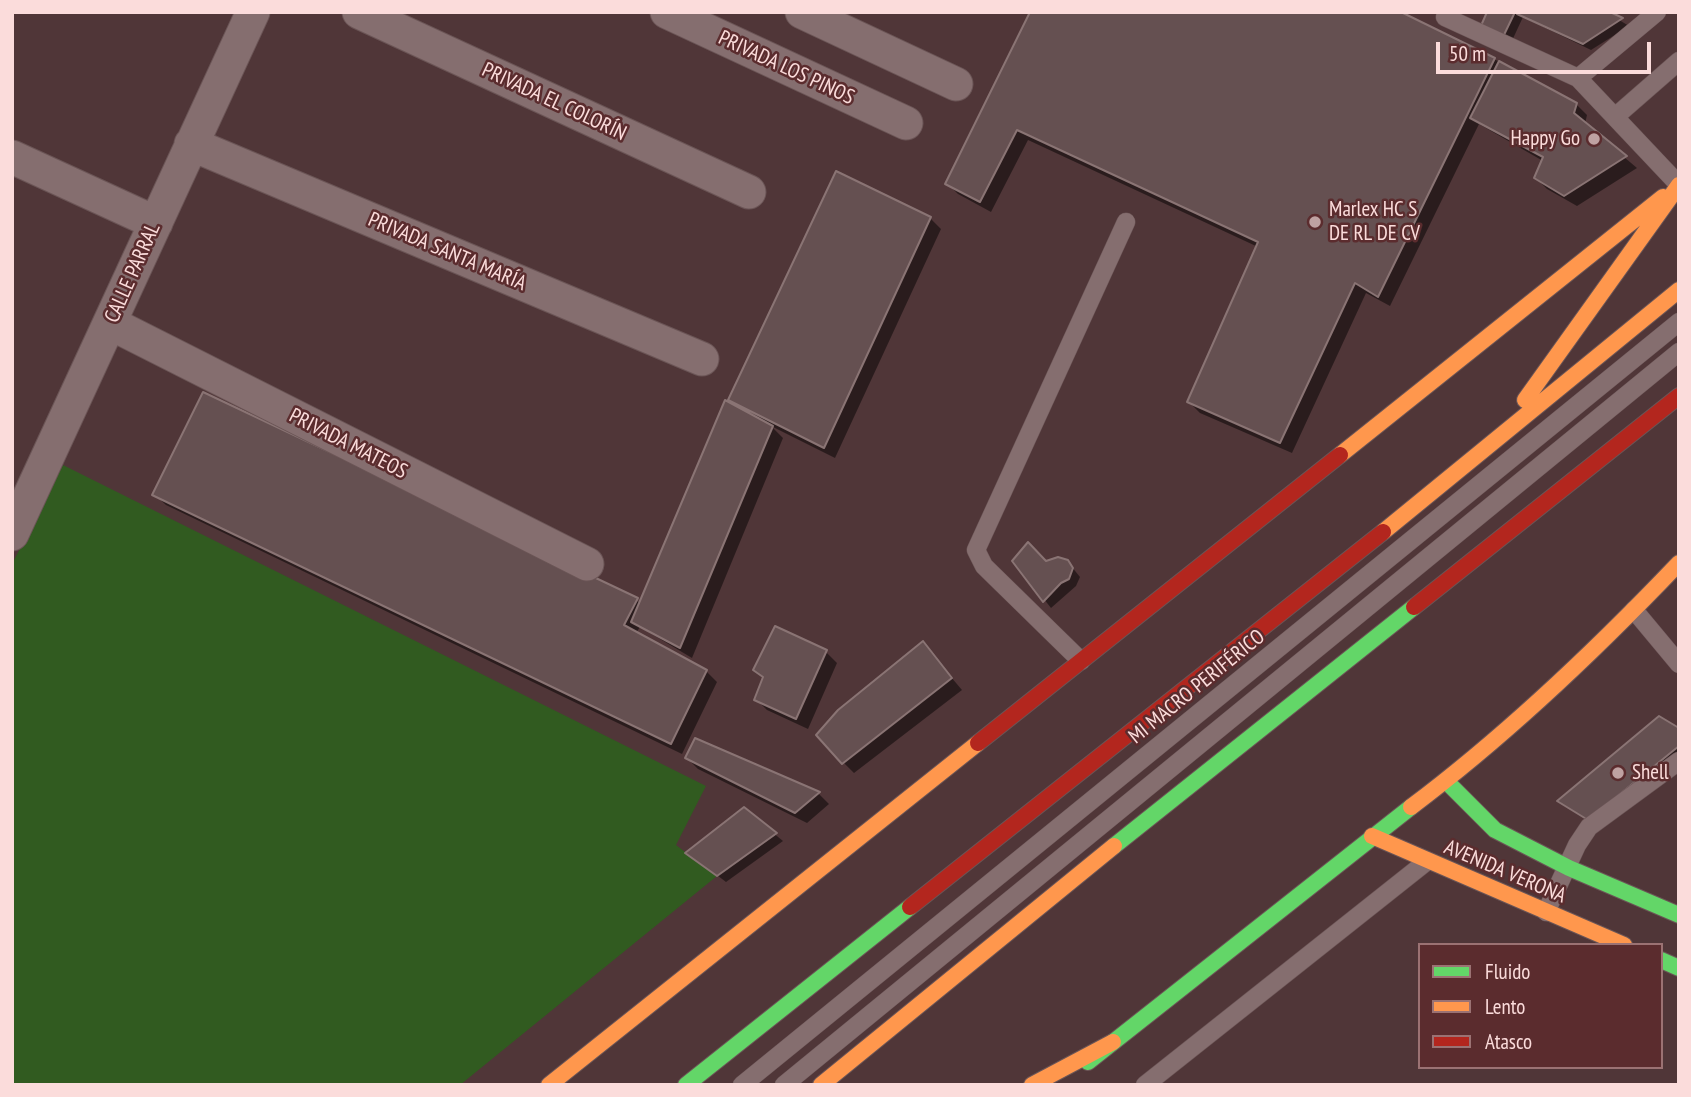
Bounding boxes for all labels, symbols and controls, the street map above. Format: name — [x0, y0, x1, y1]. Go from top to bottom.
street label: PRIVADA LOS PINOS — [714, 26, 858, 110]
scale bar — [1439, 28, 1654, 72]
text: 50 m — [1449, 40, 1486, 67]
street label: PRIVADA EL COLORÍN — [478, 58, 630, 146]
place label: Happy Go — [1511, 126, 1580, 152]
marker: Happy Go — [1586, 131, 1602, 147]
place label: Marlex HC S DE RL DE CV — [1329, 197, 1420, 247]
street label: PRIVADA SANTA MARÍA — [364, 207, 530, 297]
marker: Marlex HC S DE RL DE CV — [1307, 214, 1323, 230]
street label: CALLE PARRAL — [100, 219, 166, 327]
street label: PRIVADA MATEOS — [285, 403, 411, 485]
street label: MI MACRO PERIFÉRICO — [1124, 625, 1270, 749]
place label: Shell — [1632, 760, 1669, 786]
marker: Shell — [1610, 765, 1626, 781]
street label: AVENIDA VERONA — [1440, 835, 1570, 909]
legend — [1418, 943, 1663, 1069]
text: Fluido — [1485, 958, 1530, 985]
text: Lento — [1485, 993, 1525, 1020]
text: Atasco — [1485, 1028, 1532, 1055]

